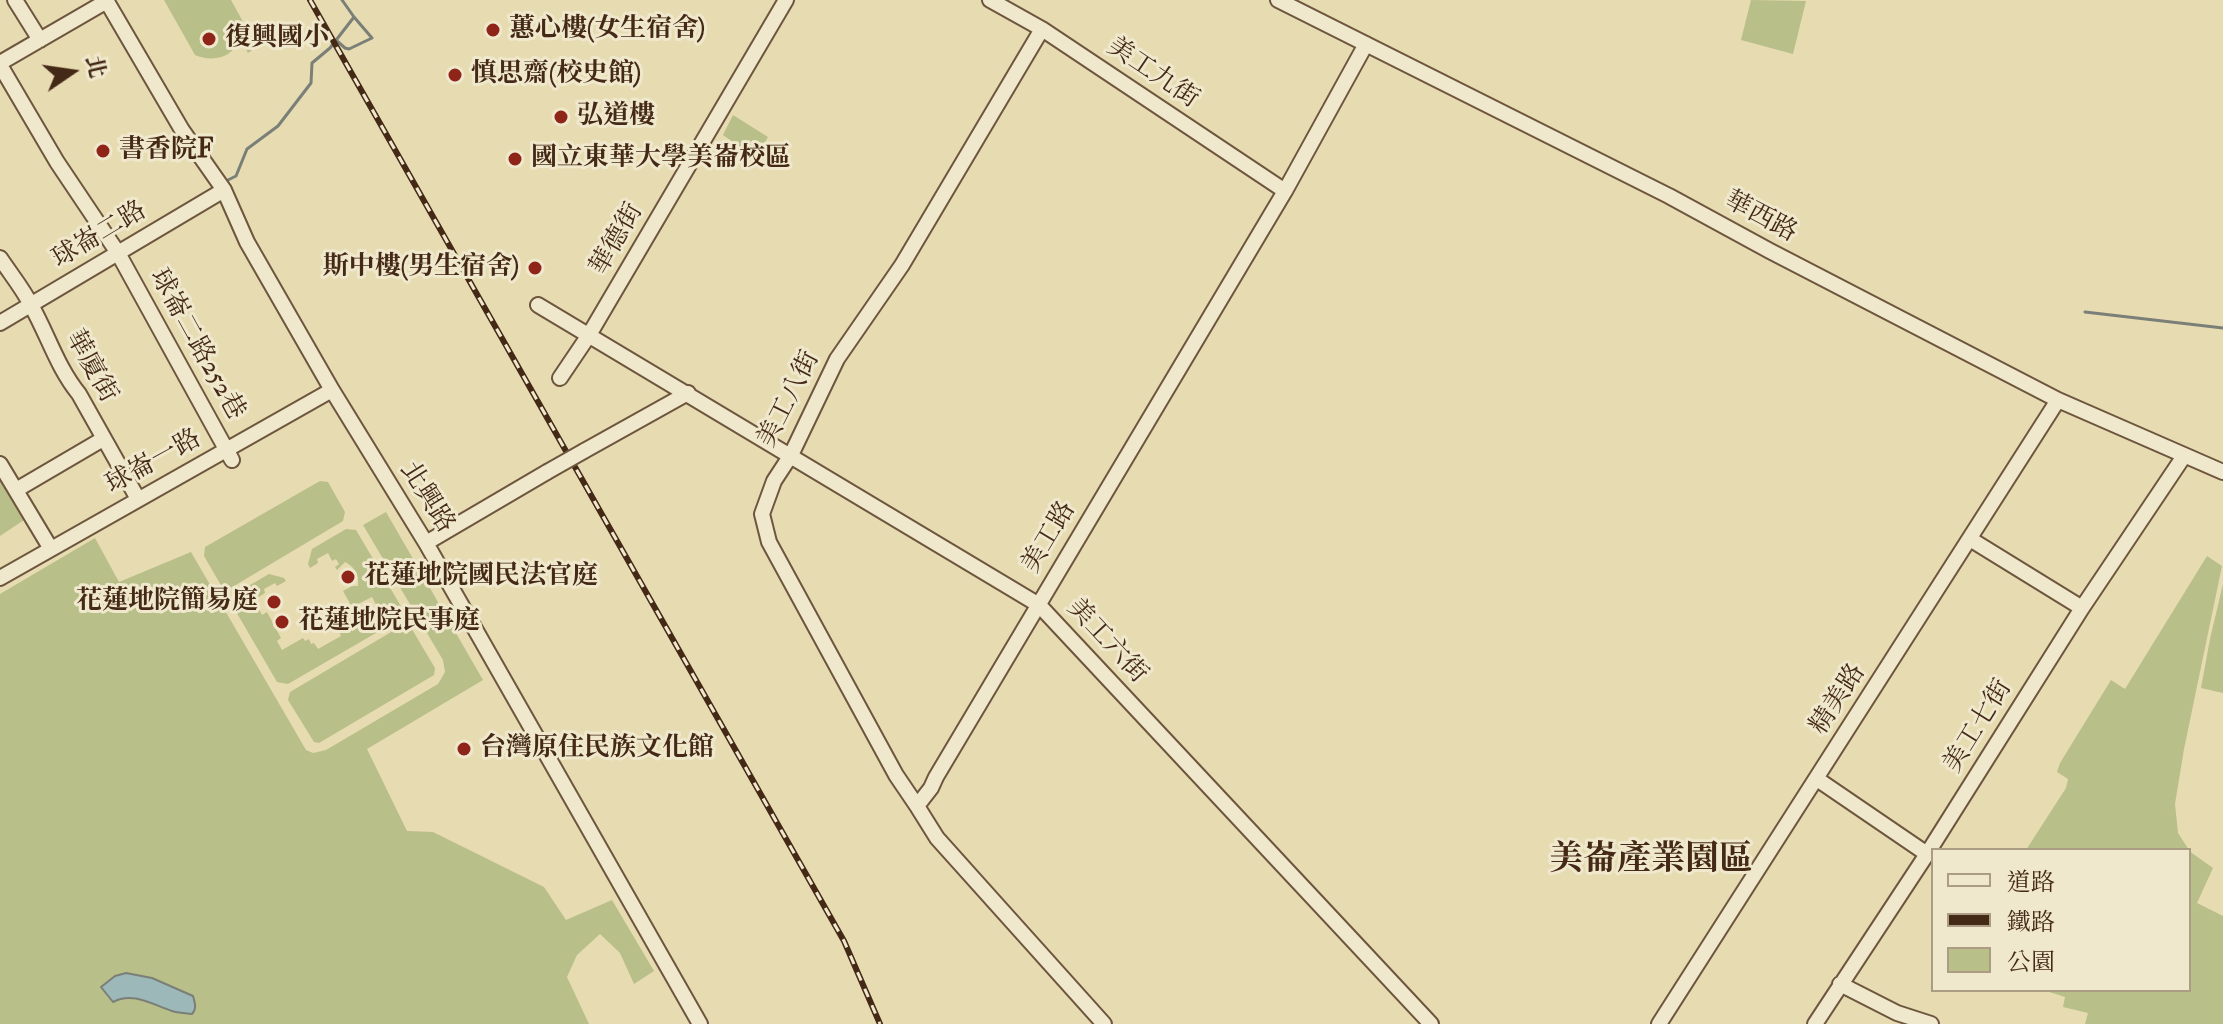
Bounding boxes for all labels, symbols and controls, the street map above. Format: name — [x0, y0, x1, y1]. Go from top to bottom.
place label: 蕙心樓(女生宿舍) — [509, 14, 705, 46]
marker: 蕙心樓(女生宿舍) — [484, 21, 502, 39]
place label: 復興國小 — [225, 23, 329, 55]
marker: 復興國小 — [200, 30, 218, 48]
north arrow — [32, 32, 112, 112]
street label: 美工九街 — [1100, 32, 1204, 116]
text: 北 — [79, 53, 112, 80]
place label: 慎思齋(校史館) — [471, 59, 641, 91]
marker: 慎思齋(校史館) — [446, 66, 464, 84]
place label: 弘道樓 — [577, 101, 655, 133]
marker: 弘道樓 — [552, 108, 570, 126]
place label: 書香院F — [119, 135, 213, 167]
marker: 書香院F — [94, 142, 112, 160]
place label: 國立東華大學美崙校區 — [531, 143, 791, 175]
marker: 國立東華大學美崙校區 — [506, 150, 524, 168]
street label: 華西路 — [1718, 186, 1802, 250]
street label: 球崙二路 — [47, 196, 153, 276]
street label: 華德街 — [585, 198, 651, 282]
place label: 斯中樓(男生宿舍) — [323, 252, 519, 284]
marker: 斯中樓(男生宿舍) — [526, 259, 544, 277]
street label: 球崙二路252巷 — [142, 264, 250, 426]
street label: 華廈街 — [57, 325, 123, 409]
street label: 美工八街 — [752, 347, 828, 453]
street label: 球崙一路 — [101, 424, 207, 502]
street label: 北興路 — [392, 457, 460, 539]
street label: 美工路 — [1017, 497, 1083, 579]
place label: 花蓮地院國民法官庭 — [364, 561, 598, 593]
marker: 花蓮地院國民法官庭 — [339, 568, 357, 586]
place label: 花蓮地院簡易庭 — [76, 586, 258, 618]
marker: 花蓮地院簡易庭 — [265, 593, 283, 611]
street label: 美工六街 — [1059, 593, 1153, 691]
place label: 花蓮地院民事庭 — [298, 606, 480, 638]
marker: 花蓮地院民事庭 — [273, 613, 291, 631]
street label: 精美路 — [1805, 659, 1873, 741]
street label: 美工七街 — [1938, 675, 2020, 779]
place label: 台灣原住民族文化館 — [480, 733, 714, 765]
marker: 台灣原住民族文化館 — [455, 740, 473, 758]
district label: 美崙產業園區 — [1549, 842, 1753, 882]
legend — [1931, 848, 2191, 992]
text: 道路 — [2007, 867, 2055, 898]
text: 鐵路 — [2007, 907, 2055, 938]
text: 公園 — [2007, 947, 2055, 978]

